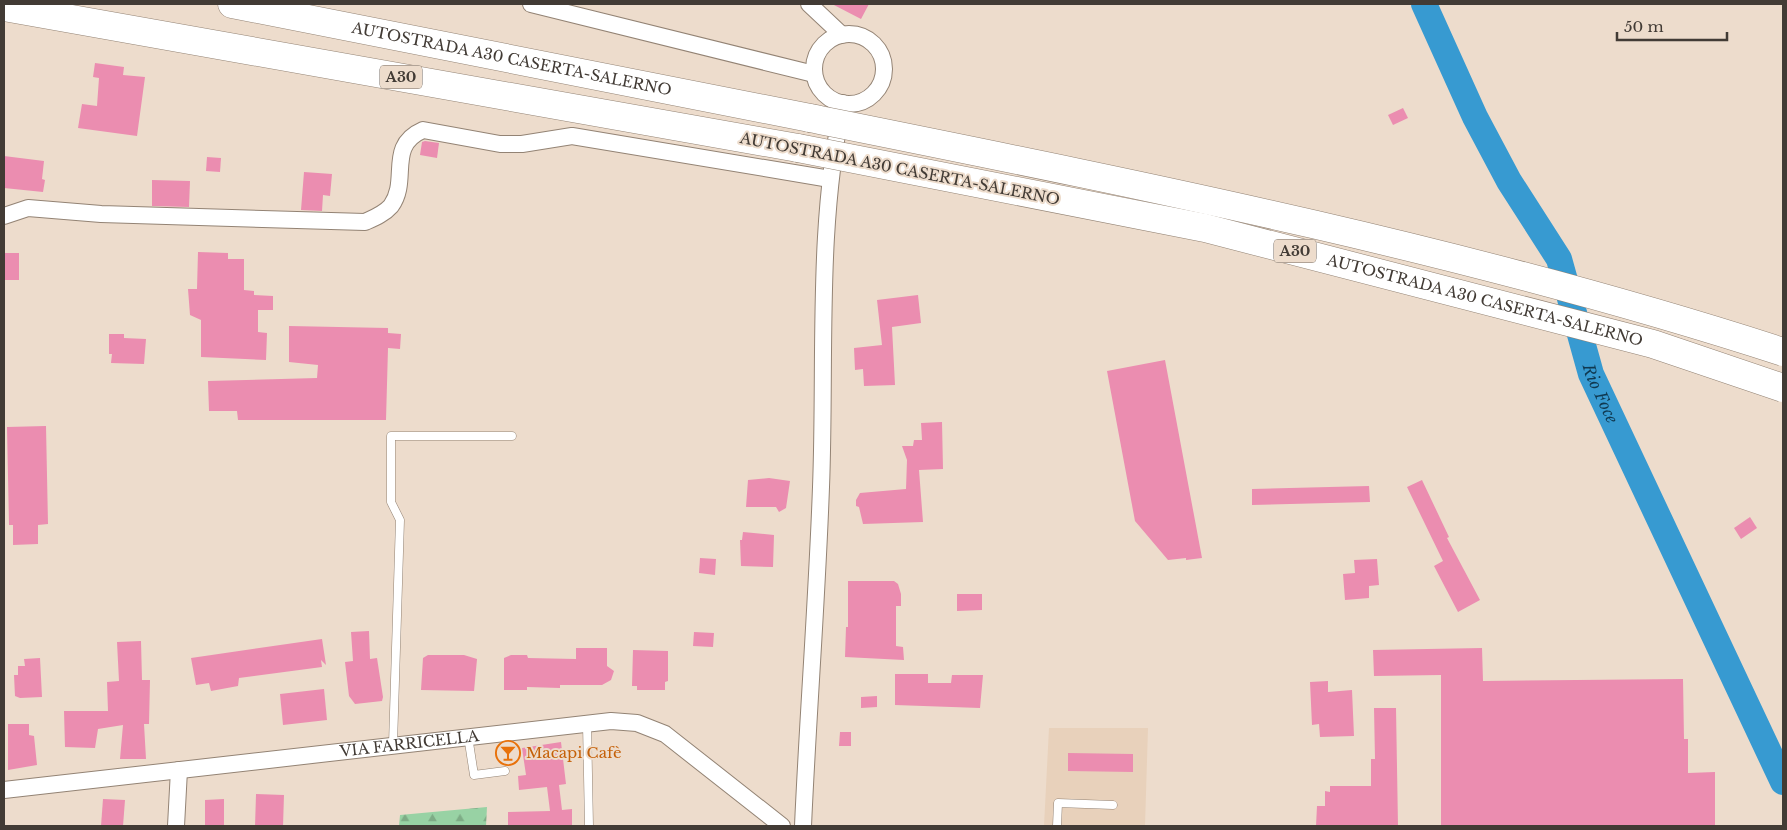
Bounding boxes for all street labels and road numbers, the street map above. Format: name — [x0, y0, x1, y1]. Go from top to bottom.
street label: AUTOSTRADA A30 CASERTA-SALERNO — [350, 19, 674, 99]
road number: A30 — [380, 66, 422, 88]
street label: AUTOSTRADA A30 CASERTA-SALERNO — [738, 128, 1062, 209]
road number: A30 — [1274, 240, 1316, 262]
street label: AUTOSTRADA A30 CASERTA-SALERNO — [1324, 250, 1645, 350]
street label: VIA FARRICELLA — [338, 726, 480, 761]

